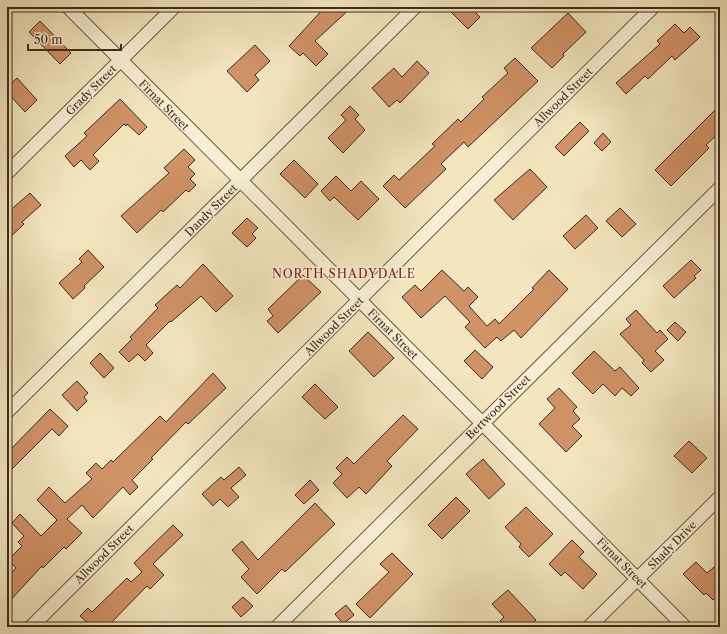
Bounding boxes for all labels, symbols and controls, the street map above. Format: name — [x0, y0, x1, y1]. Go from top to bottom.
scale bar — [28, 26, 121, 52]
text: 50 m — [34, 32, 63, 47]
street label: Grady Street — [63, 62, 119, 118]
street label: Allwood Street — [530, 65, 595, 130]
street label: Firnat Street — [136, 77, 192, 133]
street label: Dandy Street — [182, 181, 240, 239]
district label: NORTH SHADYDALE — [272, 266, 416, 281]
street label: Allwood Street — [301, 294, 366, 359]
street label: Firnat Street — [365, 306, 421, 362]
street label: Bertwood Street — [463, 372, 533, 442]
street label: Shady Drive — [645, 518, 699, 572]
street label: Allwood Street — [71, 522, 136, 587]
street label: Firnat Street — [594, 535, 650, 591]

